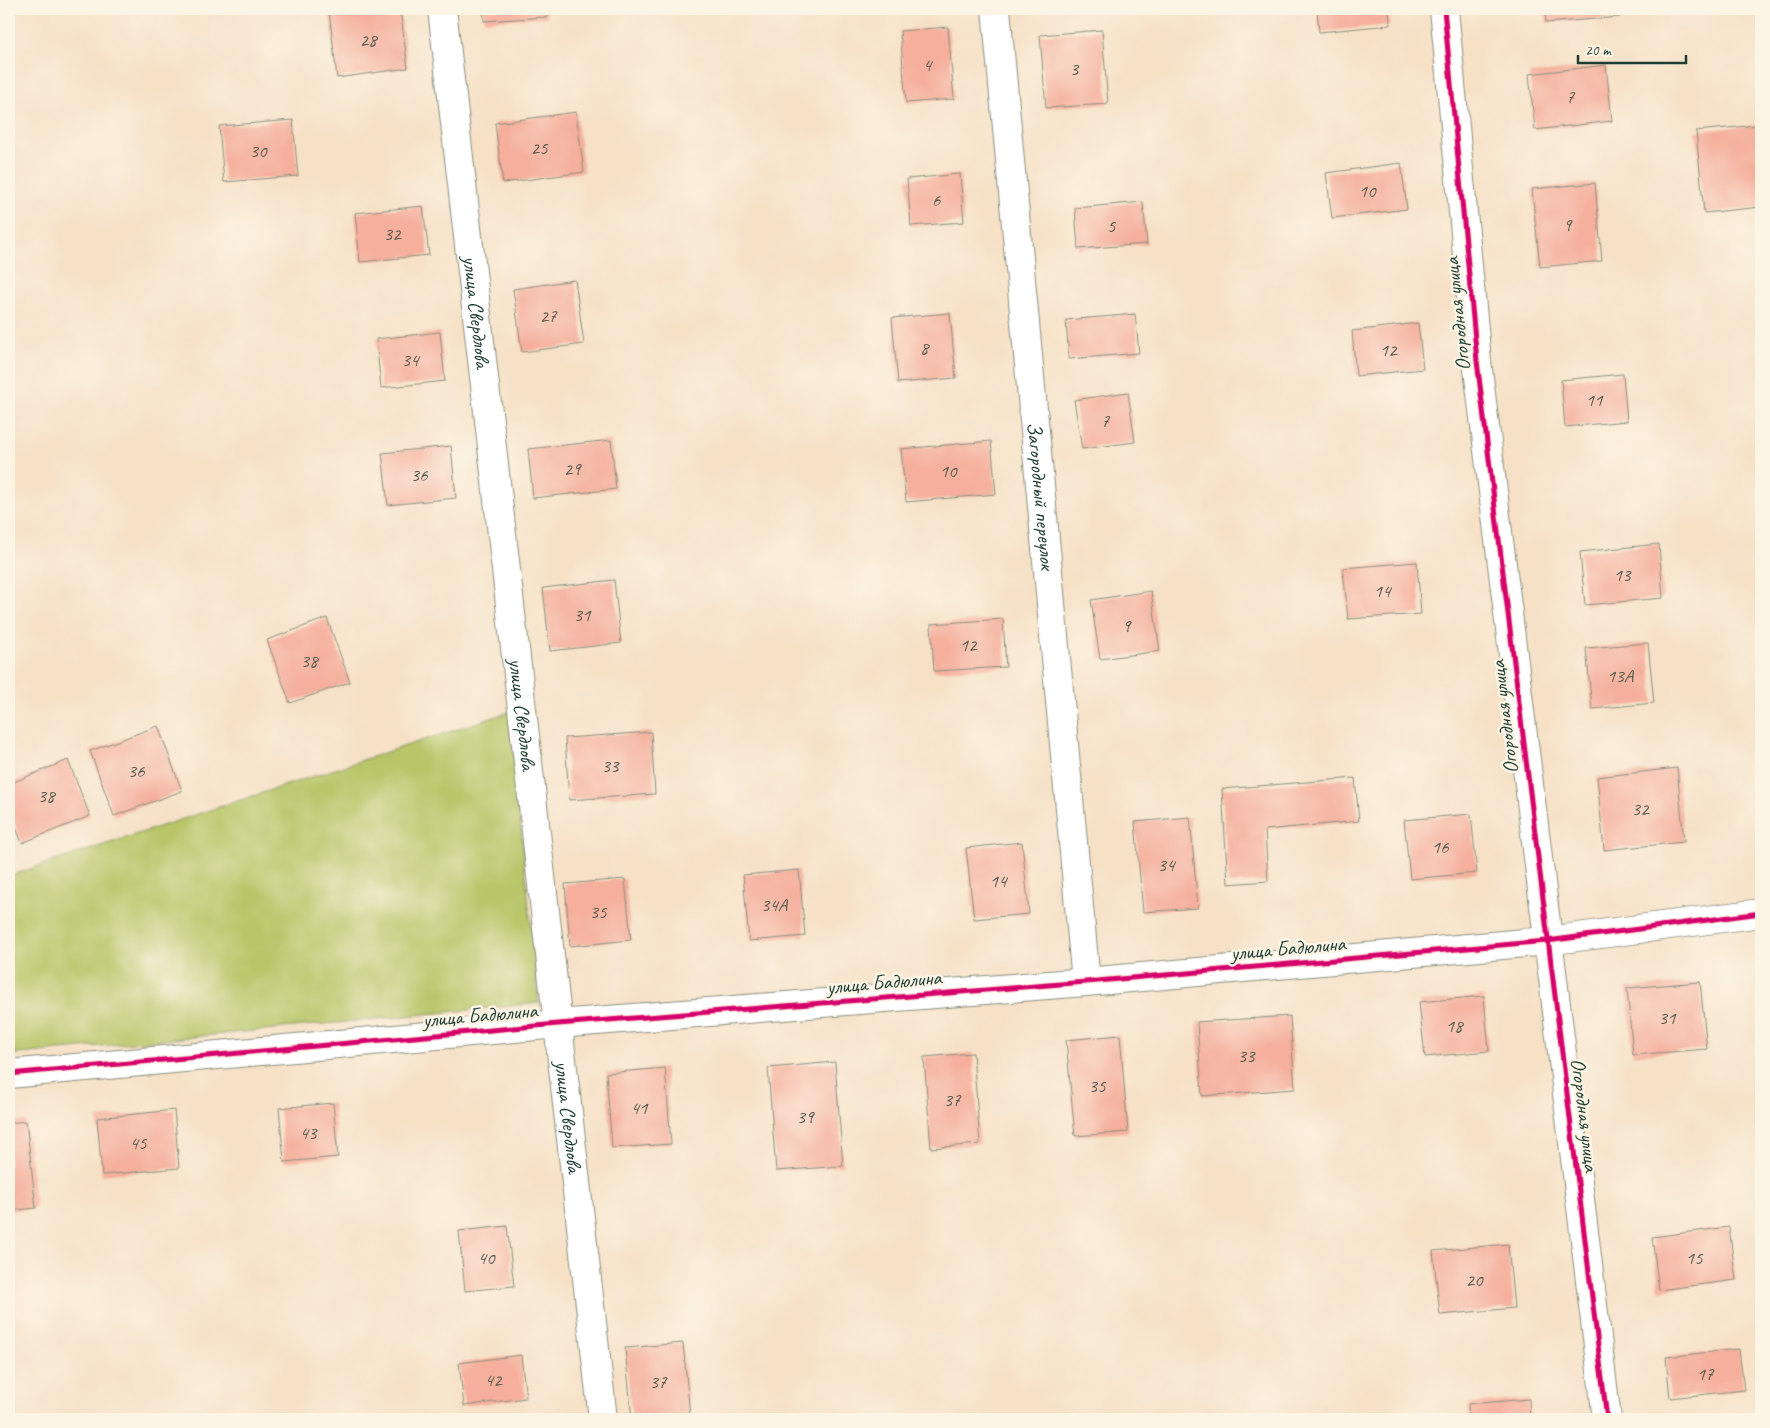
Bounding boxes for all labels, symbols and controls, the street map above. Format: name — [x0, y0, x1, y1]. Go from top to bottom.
house number: 28 — [359, 28, 379, 52]
scale bar — [1578, 32, 1685, 64]
text: 20 m — [1585, 41, 1612, 60]
house number: 4 — [923, 53, 934, 77]
house number: 3 — [1070, 57, 1080, 81]
house number: 7 — [1566, 85, 1576, 109]
house number: 25 — [530, 136, 549, 160]
house number: 30 — [249, 139, 268, 163]
house number: 10 — [1358, 179, 1377, 203]
house number: 6 — [932, 188, 942, 212]
house number: 9 — [1563, 213, 1573, 237]
house number: 5 — [1107, 214, 1117, 238]
house number: 32 — [383, 222, 402, 246]
street label: улица Свердлова — [457, 253, 496, 372]
street label: Огородная улица — [1438, 254, 1476, 372]
house number: 27 — [539, 304, 558, 328]
house number: 8 — [920, 336, 931, 360]
house number: 12 — [1379, 338, 1398, 362]
house number: 34 — [401, 348, 421, 372]
house number: 11 — [1585, 388, 1604, 412]
house number: 7 — [1101, 409, 1111, 433]
street label: Загородный переулок — [1021, 421, 1061, 573]
house number: 29 — [563, 457, 582, 481]
house number: 10 — [939, 459, 958, 483]
house number: 36 — [410, 463, 429, 487]
house number: 13 — [1613, 563, 1632, 587]
house number: 14 — [1373, 579, 1393, 603]
house number: 31 — [573, 603, 592, 627]
house number: 9 — [1122, 614, 1132, 638]
house number: 12 — [959, 633, 978, 657]
house number: 38 — [300, 649, 320, 673]
street label: улица Свердлова — [503, 655, 542, 774]
street label: Огородная улица — [1484, 657, 1524, 775]
house number: 13А — [1607, 664, 1635, 688]
house number: 33 — [601, 754, 620, 778]
house number: 36 — [127, 759, 146, 783]
house number: 38 — [37, 784, 57, 808]
house number: 32 — [1631, 797, 1650, 821]
house number: 16 — [1431, 835, 1450, 859]
house number: 34 — [1157, 853, 1177, 877]
house number: 14 — [989, 869, 1009, 893]
house number: 34А — [761, 893, 789, 917]
house number: 35 — [589, 900, 608, 924]
street label: улица Бадюлина — [1227, 930, 1348, 966]
street label: улица Бадюлина — [823, 964, 944, 1000]
street label: улица Бадюлина — [419, 997, 540, 1033]
house number: 31 — [1658, 1006, 1677, 1030]
house number: 18 — [1445, 1014, 1465, 1038]
house number: 33 — [1237, 1044, 1256, 1068]
street label: улица Свердлова — [549, 1057, 588, 1177]
street label: Огородная улица — [1565, 1057, 1605, 1175]
house number: 35 — [1088, 1074, 1107, 1098]
house number: 37 — [943, 1088, 962, 1112]
house number: 41 — [630, 1096, 649, 1120]
house number: 39 — [796, 1105, 815, 1129]
house number: 43 — [299, 1121, 318, 1145]
house number: 45 — [129, 1131, 148, 1155]
house number: 40 — [477, 1246, 496, 1270]
house number: 15 — [1685, 1246, 1704, 1270]
house number: 20 — [1465, 1268, 1484, 1292]
house number: 17 — [1696, 1362, 1715, 1386]
house number: 42 — [484, 1368, 503, 1392]
house number: 37 — [649, 1370, 668, 1394]

